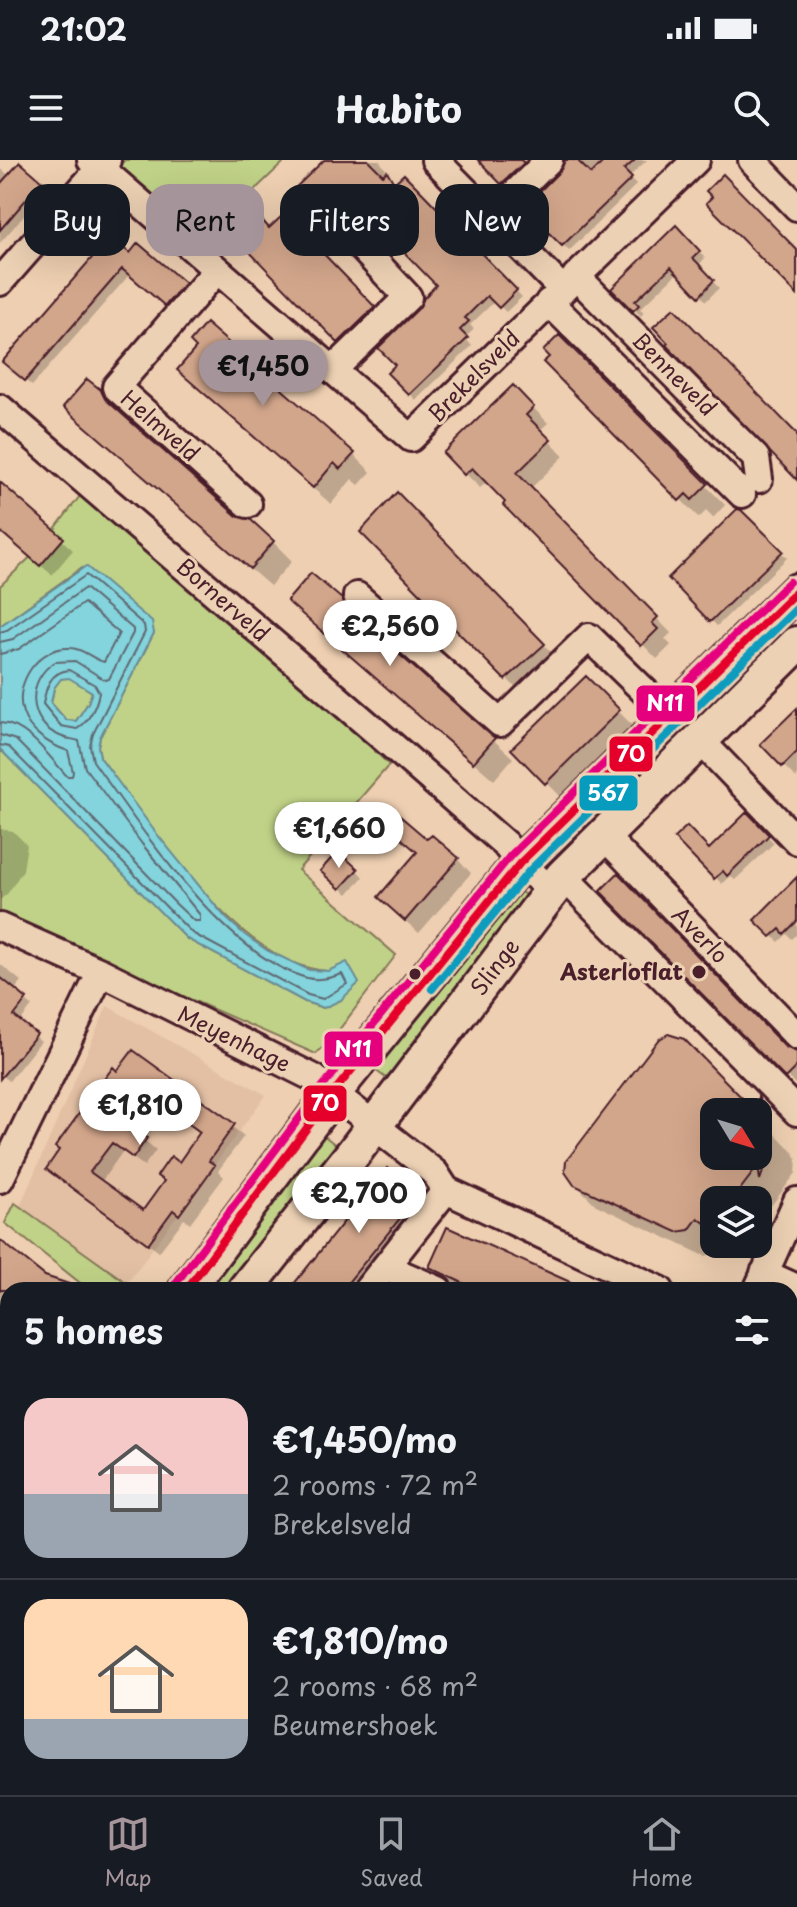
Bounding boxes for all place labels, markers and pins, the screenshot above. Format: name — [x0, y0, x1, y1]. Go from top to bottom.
pin: €1,450 — [198, 340, 328, 408]
pin: €2,560 — [325, 600, 455, 668]
pin: €1,660 — [274, 802, 404, 870]
place label: Asterloflat — [559, 954, 683, 987]
marker: Asterloflat — [690, 963, 708, 981]
unlabelled marker — [407, 966, 423, 982]
pin: €1,810 — [75, 1079, 205, 1147]
pin: €2,700 — [294, 1167, 424, 1235]

